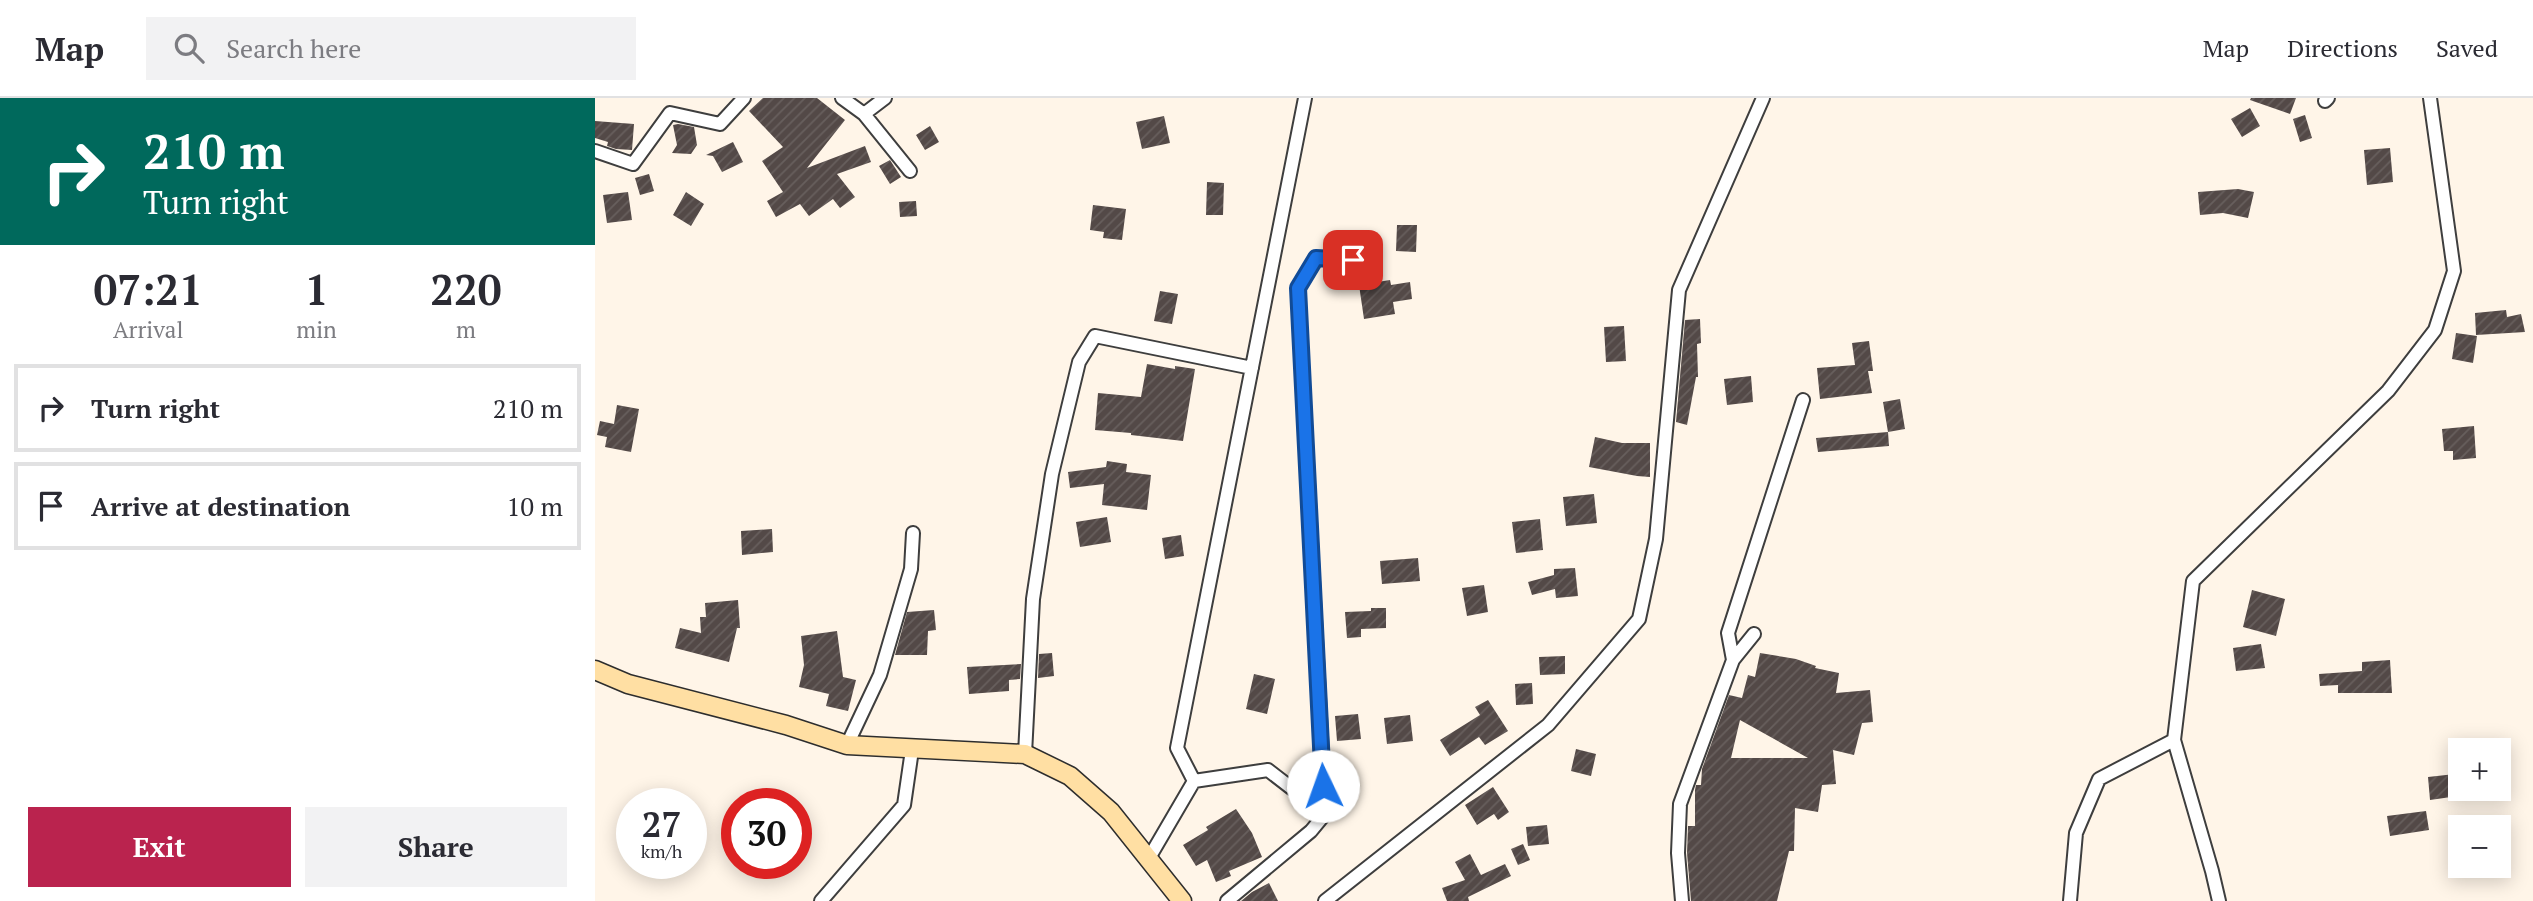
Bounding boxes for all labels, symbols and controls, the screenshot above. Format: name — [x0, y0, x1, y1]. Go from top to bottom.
search box — [146, 17, 636, 80]
text: Map — [35, 27, 104, 70]
icon: search — [170, 29, 208, 67]
text: Search here — [226, 31, 361, 65]
text: Map — [2203, 32, 2249, 64]
text: Directions — [2287, 32, 2398, 64]
text: Saved — [2436, 32, 2498, 64]
text: 210 m — [143, 118, 285, 183]
icon: right — [28, 126, 119, 217]
text: Turn right — [143, 181, 289, 223]
pin — [1323, 230, 1383, 290]
icon: arrive — [1334, 241, 1372, 279]
text: 07:21 — [94, 261, 203, 317]
text: 1 — [305, 261, 328, 317]
text: 220 — [430, 261, 501, 317]
text: Arrival — [113, 314, 183, 345]
text: min — [296, 314, 337, 345]
text: m — [456, 314, 476, 345]
icon: right — [32, 389, 70, 427]
text: Turn right — [91, 391, 220, 425]
text: 210 m — [493, 391, 563, 425]
icon: arrive — [32, 487, 70, 525]
text: Arrive at destination — [91, 489, 350, 523]
text: 10 m — [507, 489, 563, 523]
map controls — [2448, 738, 2511, 878]
button: + — [2448, 738, 2511, 801]
position arrow — [1286, 749, 1360, 823]
speed limit sign: 30 — [721, 788, 812, 879]
text: 27 — [642, 801, 681, 847]
button: Exit — [28, 807, 291, 887]
button: Share — [305, 807, 567, 887]
button: − — [2448, 815, 2511, 878]
text: km/h — [641, 839, 682, 863]

